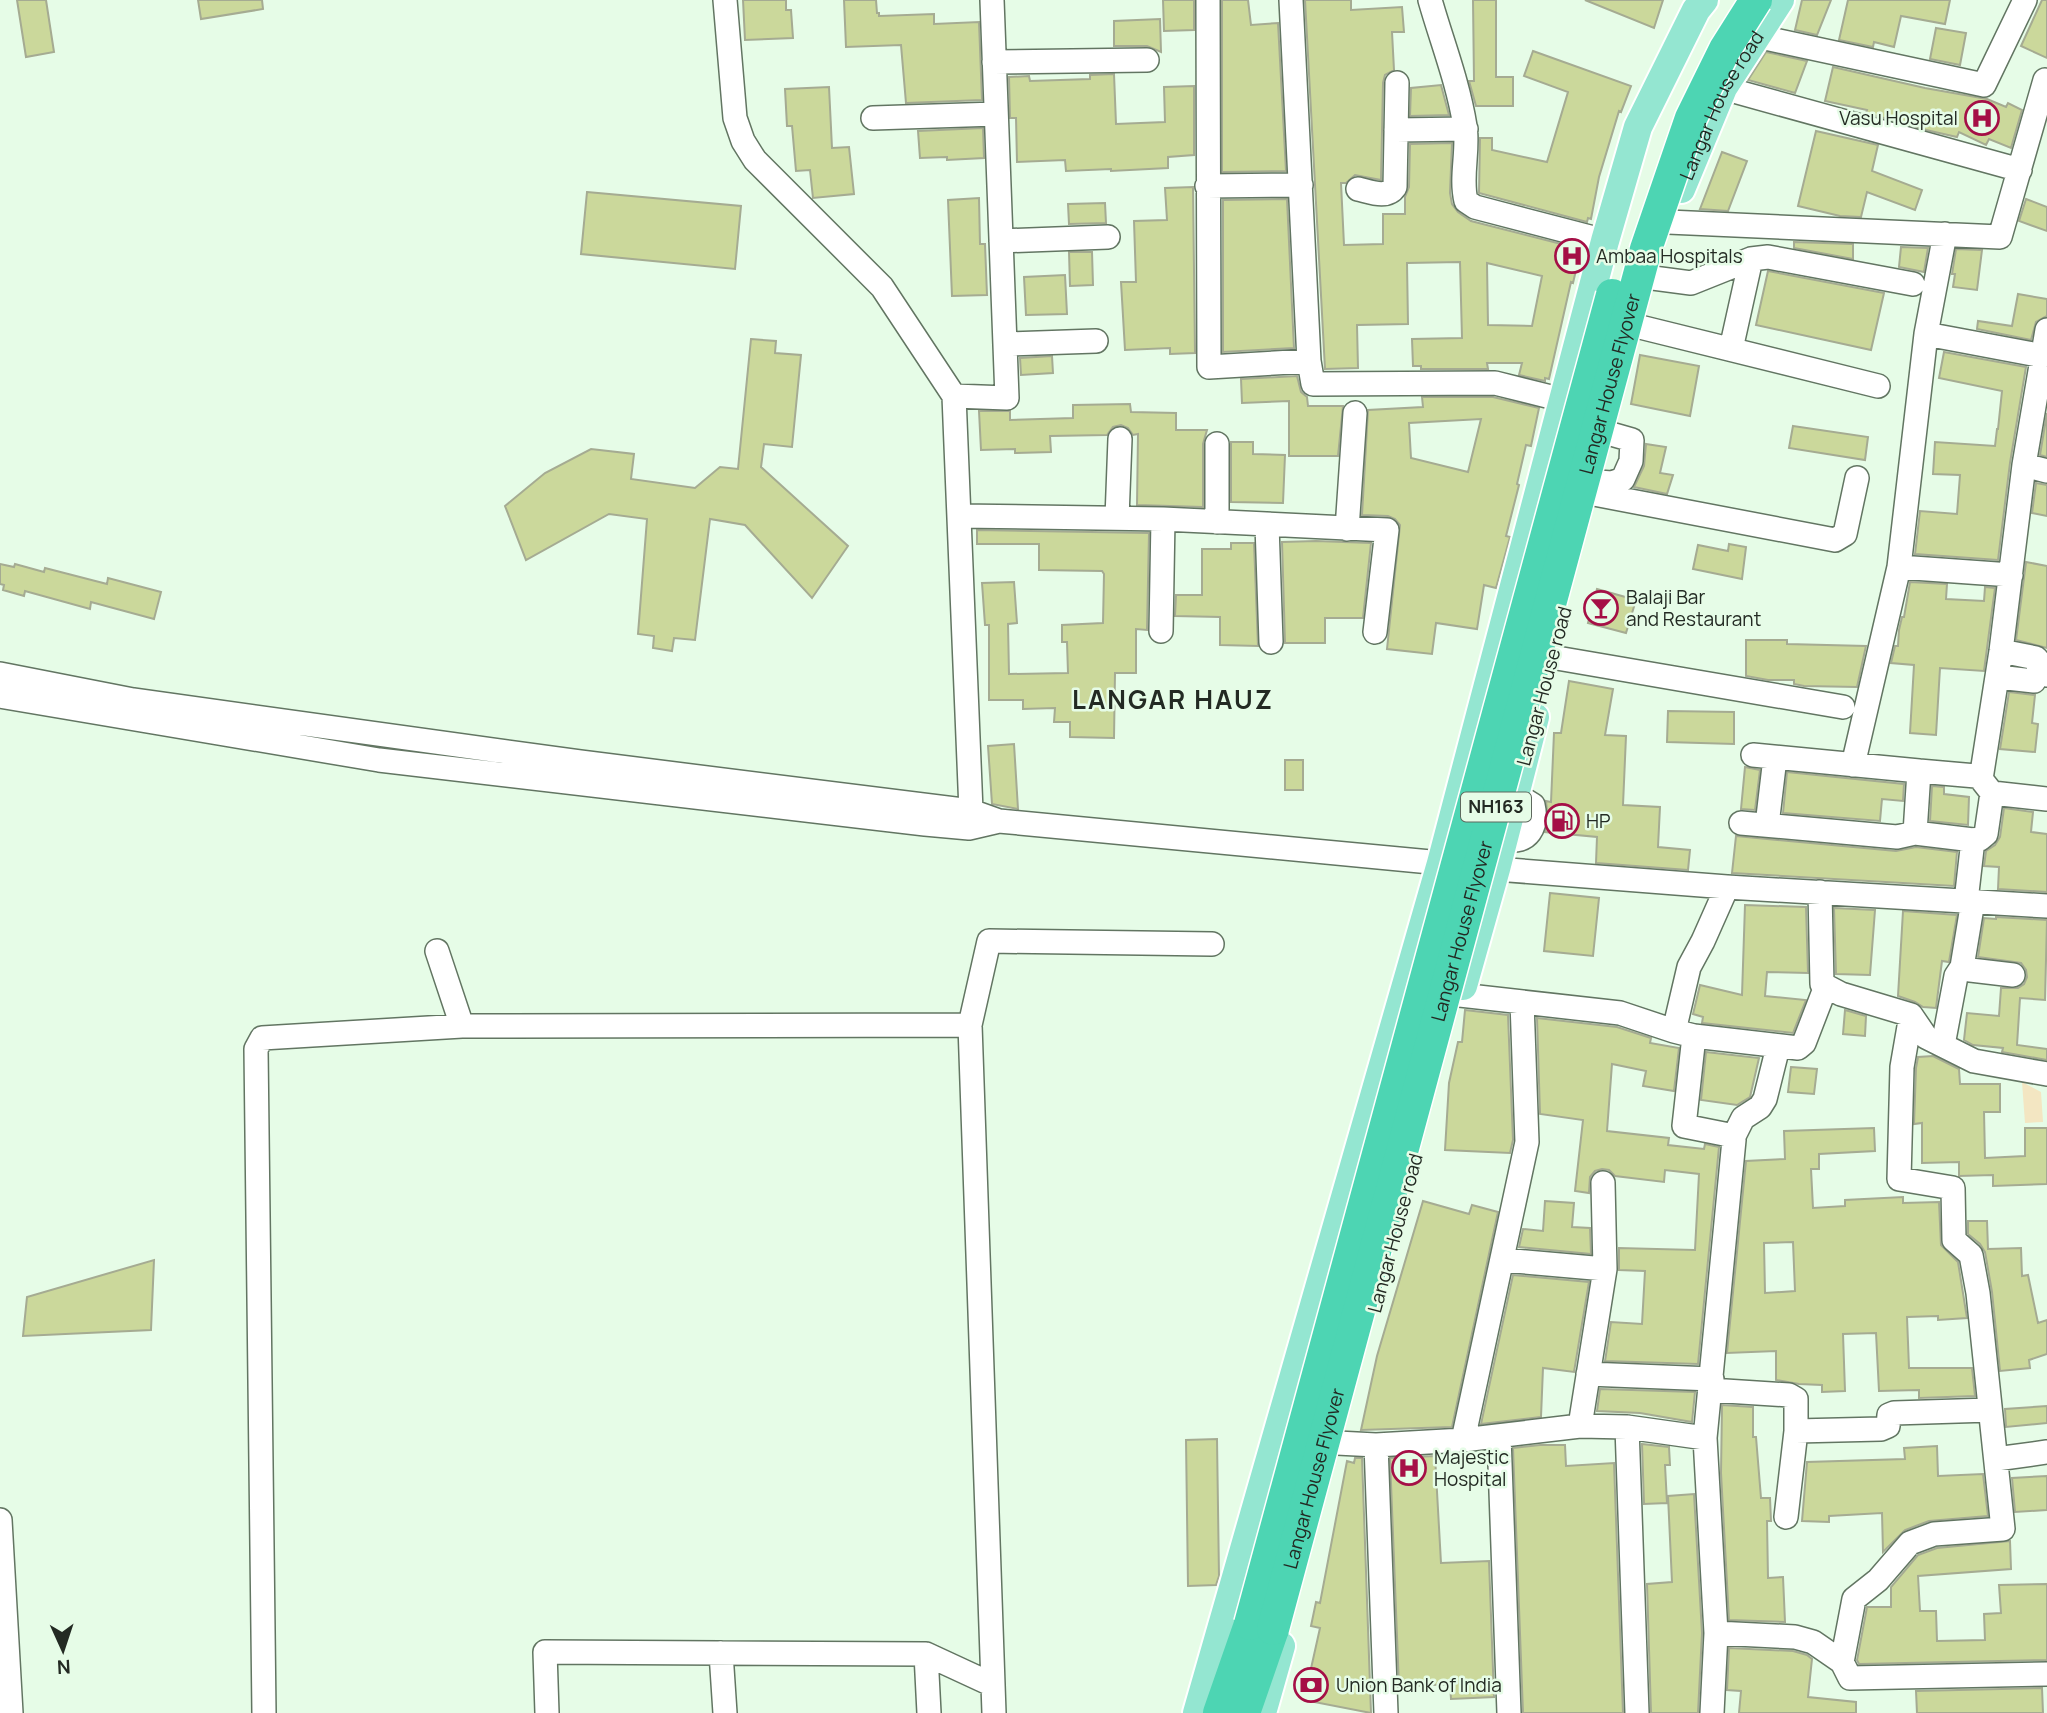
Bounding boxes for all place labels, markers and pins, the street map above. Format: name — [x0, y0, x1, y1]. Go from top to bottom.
hospital icon: Vasu Hospital — [1963, 99, 2001, 137]
place label: Vasu Hospital — [1839, 105, 1958, 131]
hospital icon: Ambaa Hospitals — [1553, 237, 1591, 275]
place label: Ambaa Hospitals — [1596, 243, 1743, 269]
place label: Balaji Bar and Restaurant — [1626, 584, 1761, 632]
bar icon: Balaji Bar and Restaurant — [1582, 589, 1620, 627]
fuel station icon: HP — [1543, 802, 1581, 840]
place label: HP — [1586, 808, 1610, 834]
place label: Majestic Hospital — [1434, 1444, 1509, 1492]
hospital icon: Majestic Hospital — [1390, 1449, 1428, 1487]
bank icon: Union Bank of India — [1292, 1666, 1330, 1704]
place label: Union Bank of India — [1336, 1672, 1502, 1698]

